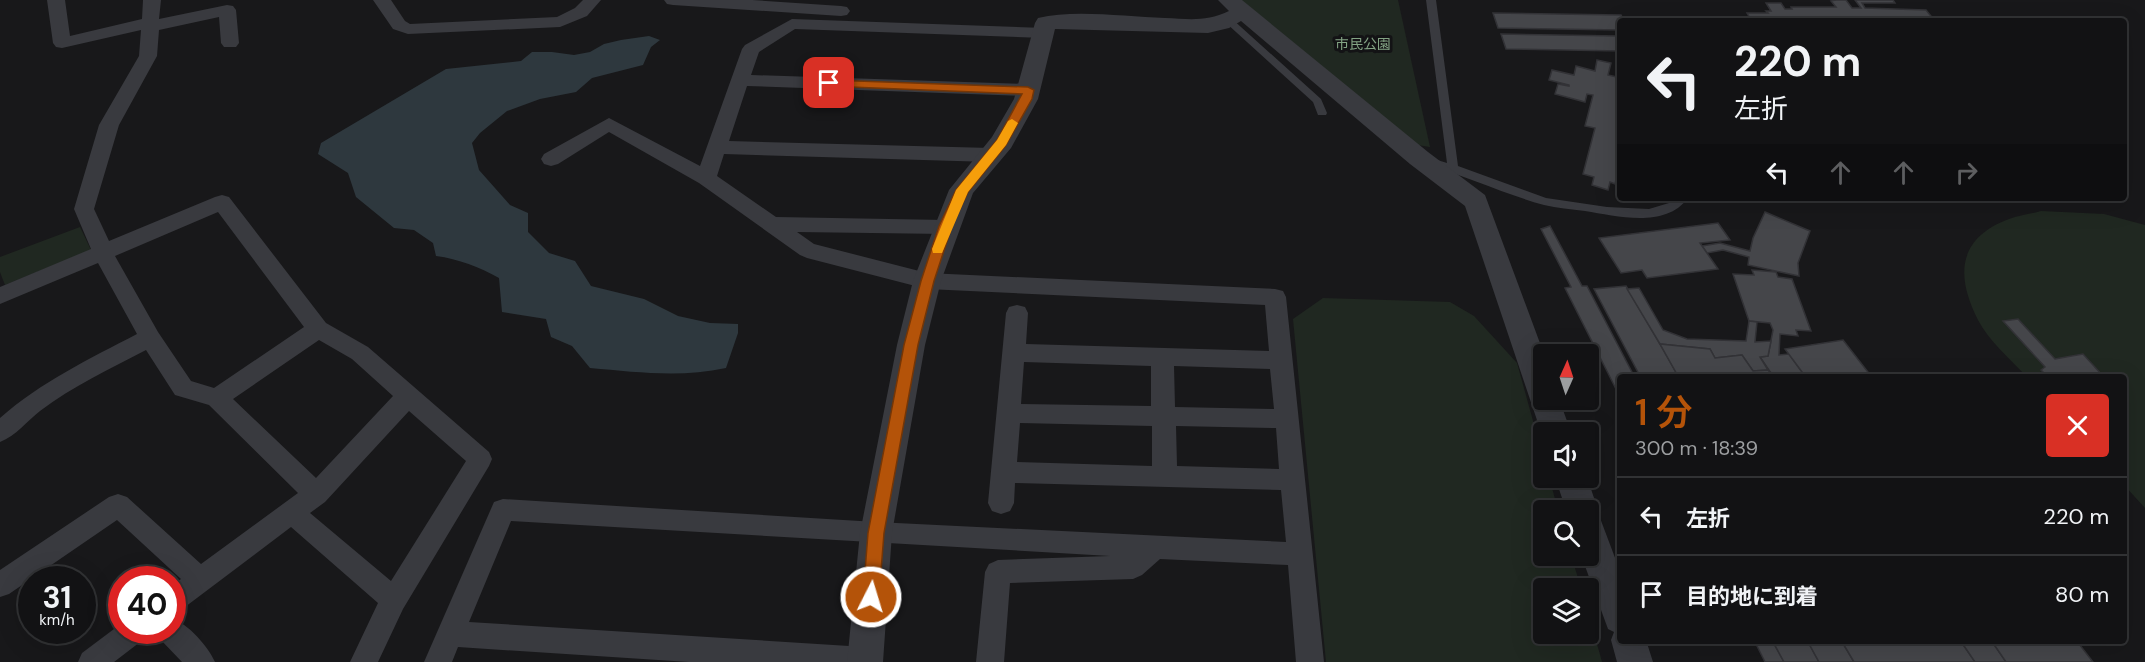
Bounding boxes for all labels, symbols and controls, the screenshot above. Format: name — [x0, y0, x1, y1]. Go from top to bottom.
text: 220 m — [1734, 34, 1861, 89]
park label: 市民公園 — [1335, 35, 1391, 53]
icon: left — [1635, 42, 1713, 120]
pin — [803, 57, 854, 108]
icon: arrive — [812, 66, 845, 99]
text: 左折 — [1734, 91, 1788, 126]
icon: left — [1761, 156, 1794, 189]
icon: ahead — [1824, 156, 1857, 189]
icon: ahead — [1887, 156, 1920, 189]
icon: right — [1950, 156, 1983, 189]
north arrow — [1533, 344, 1599, 410]
map controls — [1533, 344, 1599, 644]
text: 1 分 — [1635, 389, 1692, 436]
button: close — [2046, 394, 2109, 457]
button: sound — [1533, 422, 1599, 488]
text: 300 m · 18:39 — [1635, 435, 1758, 461]
button: search — [1533, 500, 1599, 566]
icon: left — [1635, 500, 1668, 533]
text: 220 m — [2043, 502, 2109, 531]
text: 左折 — [1686, 504, 1730, 533]
position arrow — [839, 565, 903, 629]
speed limit sign: 40 — [108, 566, 186, 644]
text: 31 — [43, 578, 71, 617]
button: layers — [1533, 578, 1599, 644]
icon: arrive — [1635, 578, 1668, 611]
text: 80 m — [2055, 580, 2109, 609]
text: 目的地に到着 — [1686, 582, 1818, 611]
text: km/h — [39, 610, 75, 630]

